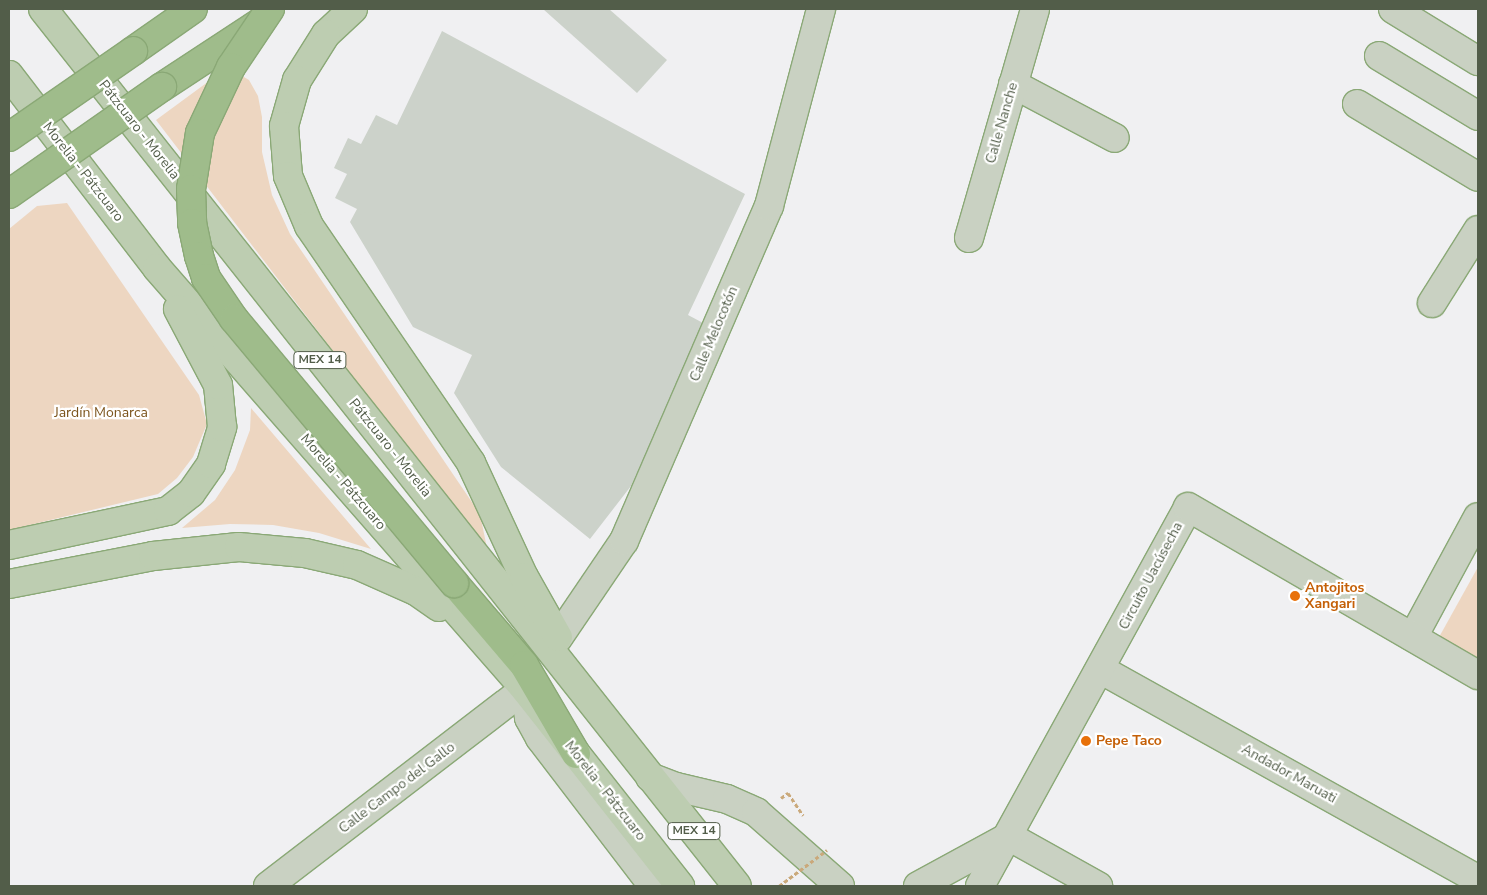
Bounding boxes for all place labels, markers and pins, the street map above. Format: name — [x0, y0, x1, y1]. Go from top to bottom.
place label: Antojitos Xangari — [1305, 580, 1364, 612]
marker: Antojitos Xangari — [1289, 590, 1301, 602]
place label: Pepe Taco — [1096, 733, 1162, 749]
marker: Pepe Taco — [1080, 735, 1092, 747]

